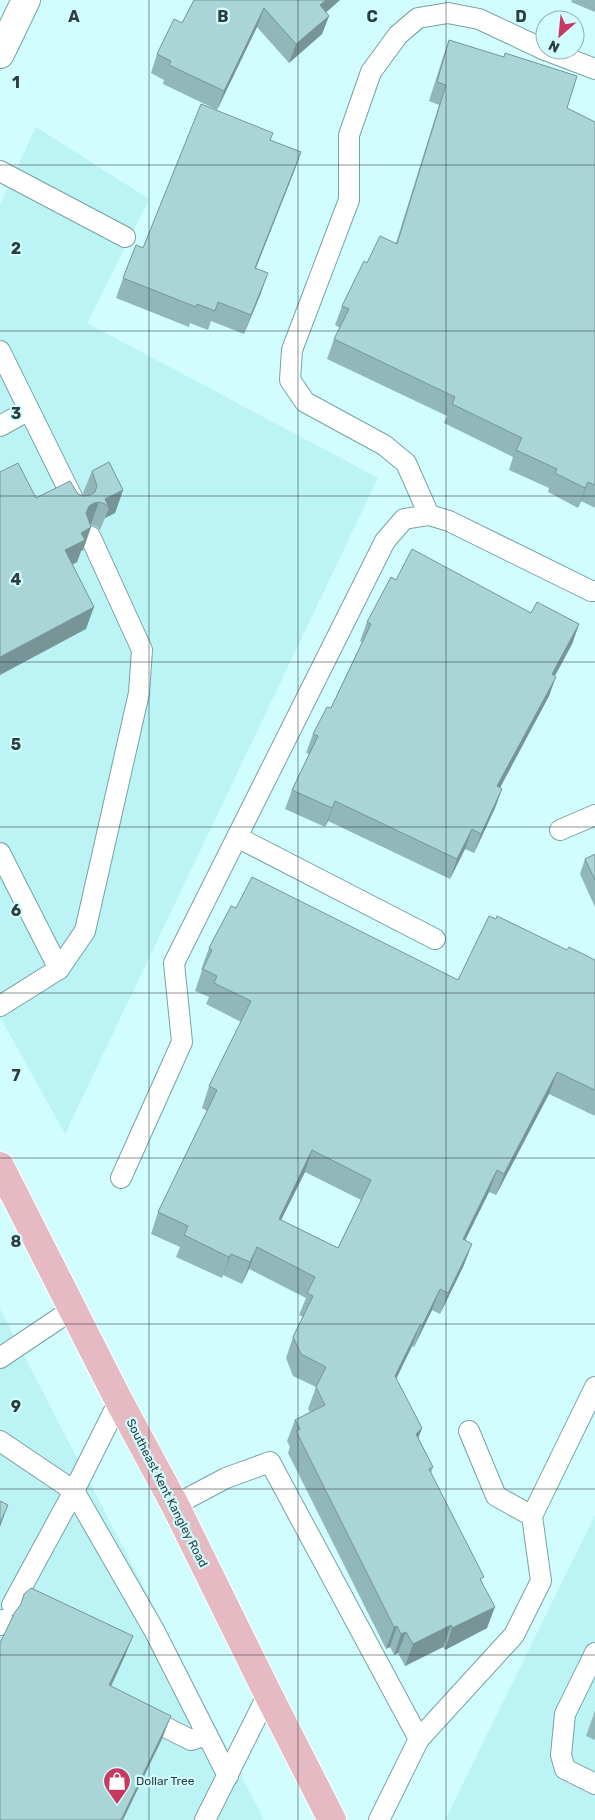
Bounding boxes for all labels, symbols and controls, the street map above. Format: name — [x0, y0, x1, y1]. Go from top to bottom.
text: A — [68, 7, 80, 26]
text: B — [217, 7, 229, 26]
text: C — [366, 7, 378, 26]
text: D — [515, 7, 527, 26]
north arrow — [535, 10, 585, 60]
text: N — [546, 36, 563, 56]
text: 1 — [12, 73, 20, 92]
text: 2 — [11, 239, 21, 258]
text: 3 — [11, 404, 21, 423]
text: 4 — [11, 570, 22, 589]
text: 5 — [11, 735, 21, 754]
text: 6 — [11, 901, 21, 920]
text: 7 — [11, 1066, 21, 1085]
text: 8 — [11, 1232, 22, 1251]
text: 9 — [11, 1397, 21, 1416]
street label: Southeast Kent Kangley Road — [123, 1417, 211, 1569]
shop icon: Dollar Tree — [102, 1766, 132, 1805]
place label: Dollar Tree — [136, 1774, 195, 1788]

